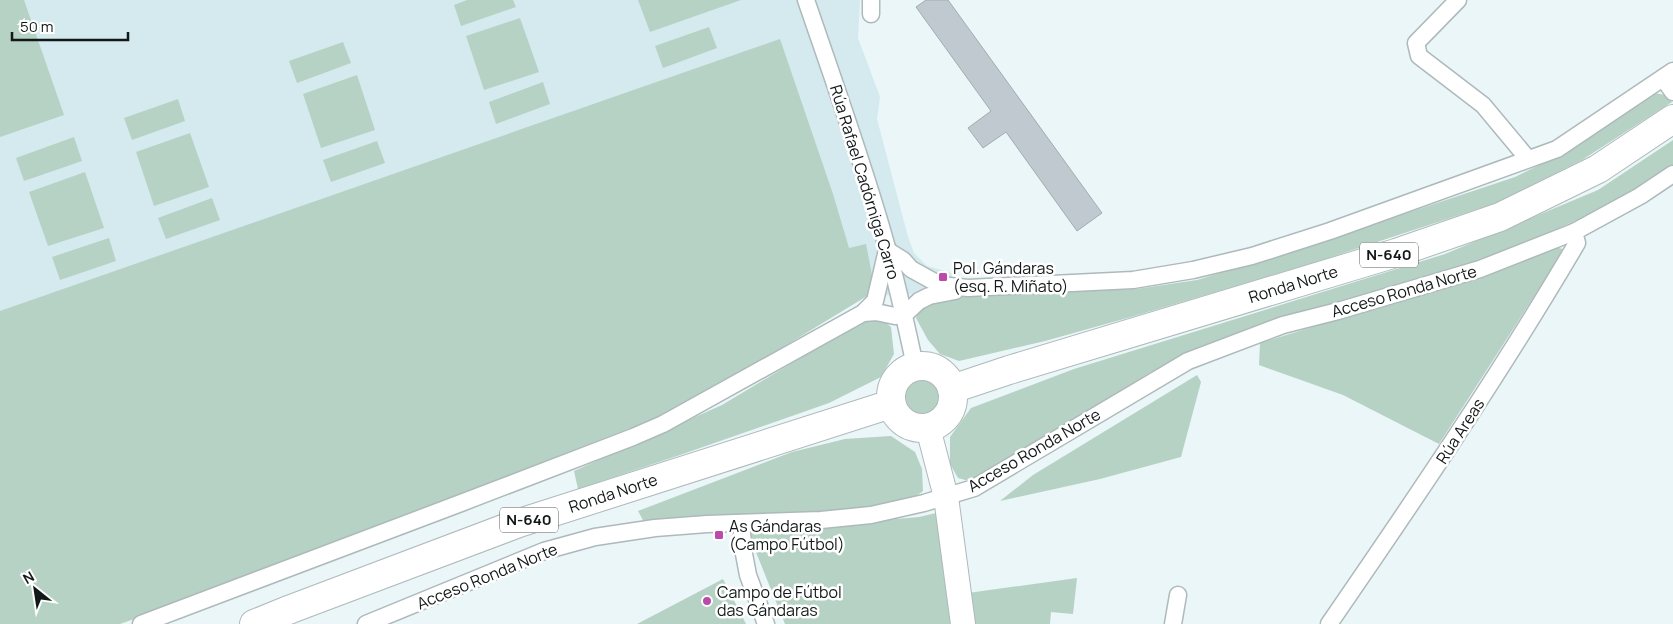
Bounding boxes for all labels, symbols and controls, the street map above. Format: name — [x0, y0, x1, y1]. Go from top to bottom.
scale bar — [12, 10, 129, 42]
text: 50 m — [20, 16, 54, 37]
street label: Rúa Rafael Cadórniga Carro — [825, 82, 905, 282]
road number: N-640 — [1360, 242, 1418, 268]
place label: Pol. Gándaras (esq. R. Miñato) — [953, 257, 1068, 297]
street label: Ronda Norte — [1246, 260, 1340, 308]
street label: Acceso Ronda Norte — [1329, 260, 1479, 322]
marker: Pol. Gándaras (esq. R. Miñato) — [937, 271, 949, 283]
street label: Rúa Areas — [1431, 394, 1489, 468]
street label: Acceso Ronda Norte — [964, 403, 1104, 497]
street label: Ronda Norte — [566, 468, 660, 518]
road number: N-640 — [500, 508, 558, 532]
place label: As Gándaras (Campo Fútbol) — [729, 515, 845, 555]
marker: As Gándaras (Campo Fútbol) — [713, 529, 725, 541]
street label: Acceso Ronda Norte — [413, 538, 561, 614]
north arrow — [10, 564, 60, 614]
text: N — [19, 567, 37, 588]
place label: Campo de Fútbol das Gándaras — [717, 581, 842, 621]
marker: Campo de Fútbol das Gándaras — [701, 595, 713, 607]

